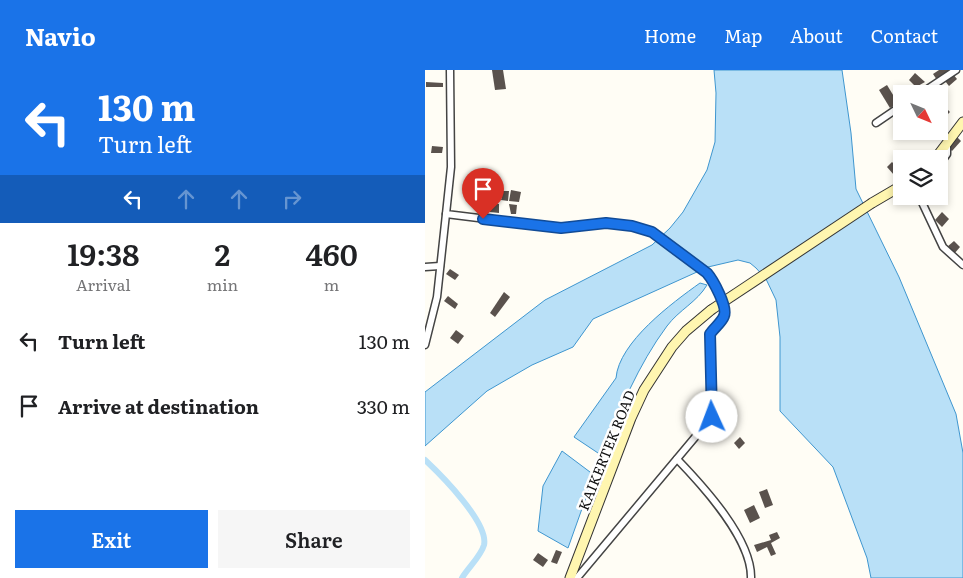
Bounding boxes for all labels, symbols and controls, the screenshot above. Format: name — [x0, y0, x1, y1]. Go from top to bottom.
text: Navio — [25, 18, 96, 53]
text: Home — [644, 22, 696, 49]
text: Map — [724, 22, 762, 49]
text: About — [790, 22, 843, 49]
text: Contact — [871, 22, 938, 49]
text: 130 m — [98, 80, 195, 132]
north arrow — [893, 85, 947, 140]
map controls — [893, 85, 948, 205]
icon: left — [15, 90, 80, 155]
text: Turn left — [98, 127, 192, 160]
button: layers — [893, 150, 948, 205]
pin — [462, 168, 504, 219]
icon: arrive — [469, 175, 497, 203]
icon: left — [119, 185, 147, 213]
icon: ahead — [172, 185, 200, 213]
icon: ahead — [225, 185, 253, 213]
icon: right — [278, 185, 306, 213]
text: 19:38 — [67, 231, 140, 275]
text: 2 — [215, 231, 230, 275]
text: 460 — [305, 231, 358, 275]
text: Arrival — [76, 272, 131, 296]
text: min — [207, 272, 238, 296]
text: m — [324, 272, 339, 296]
icon: left — [15, 327, 43, 355]
text: Turn left — [58, 327, 145, 355]
text: 130 m — [359, 327, 410, 355]
street label: KAIKERTEK ROAD — [573, 387, 639, 513]
position arrow — [685, 390, 737, 442]
icon: arrive — [15, 392, 43, 420]
text: Arrive at destination — [58, 392, 259, 420]
text: 330 m — [357, 392, 410, 420]
button: Exit — [15, 510, 208, 568]
button: Share — [218, 510, 410, 568]

